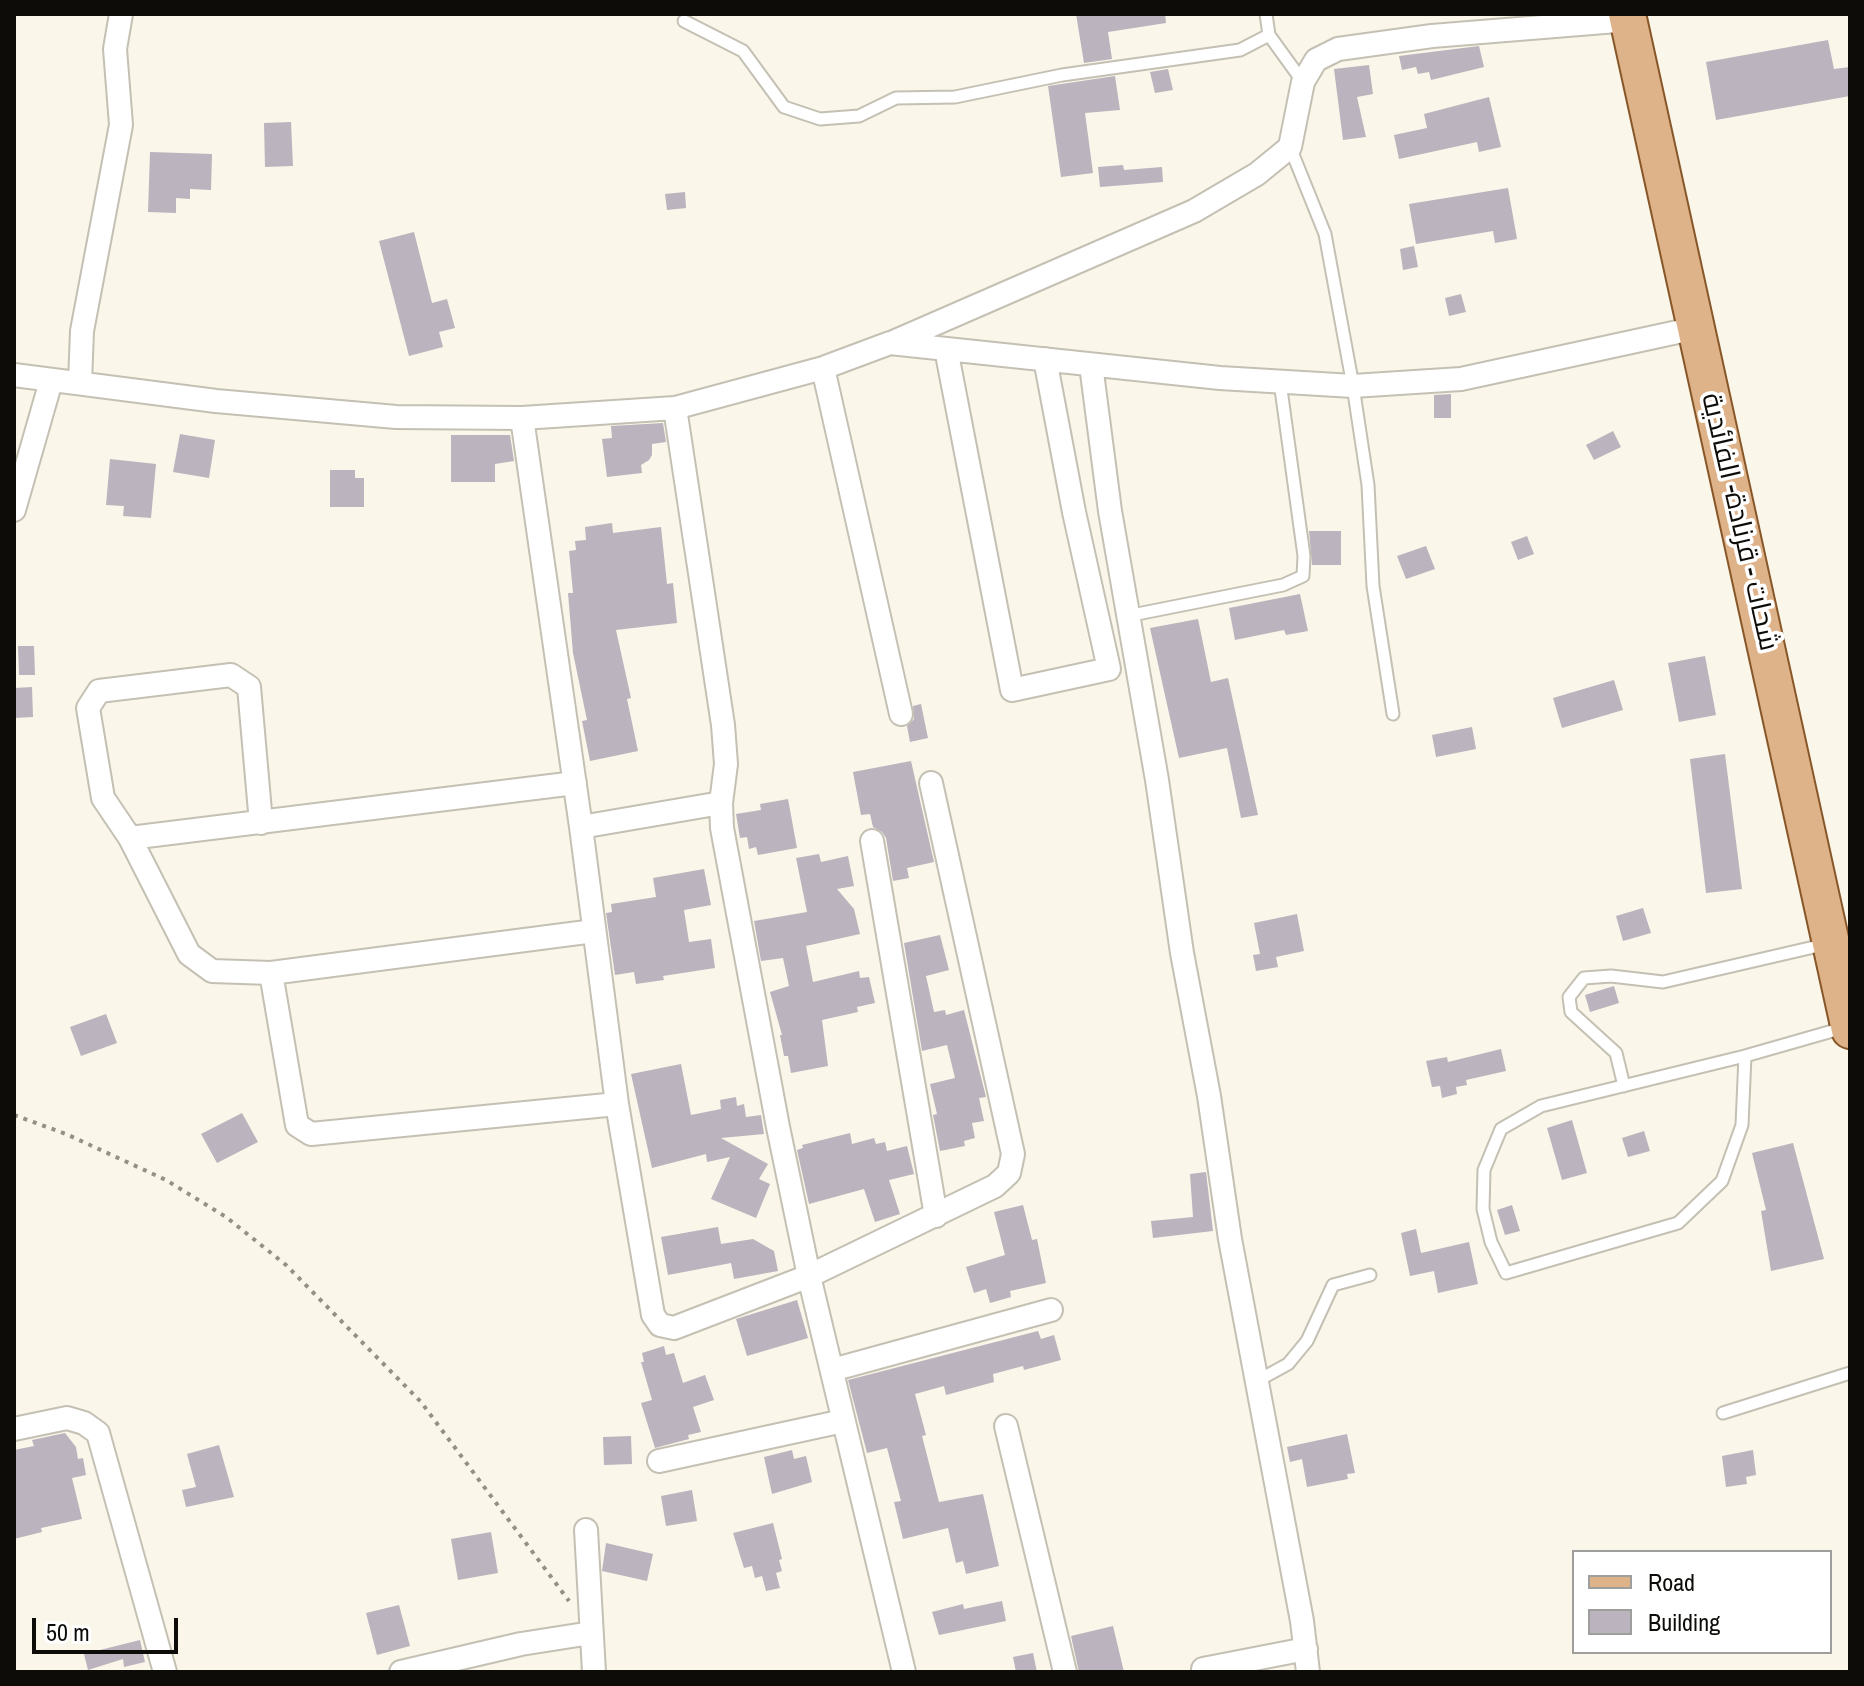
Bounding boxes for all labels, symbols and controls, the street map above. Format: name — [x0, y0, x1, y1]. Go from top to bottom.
street label: شحات - قرنادة- الفائدية — [1693, 390, 1785, 654]
legend — [1572, 1550, 1832, 1654]
text: Road — [1648, 1566, 1695, 1598]
scale bar — [36, 1602, 182, 1652]
text: Building — [1648, 1606, 1720, 1638]
text: 50 m — [46, 1616, 90, 1648]

